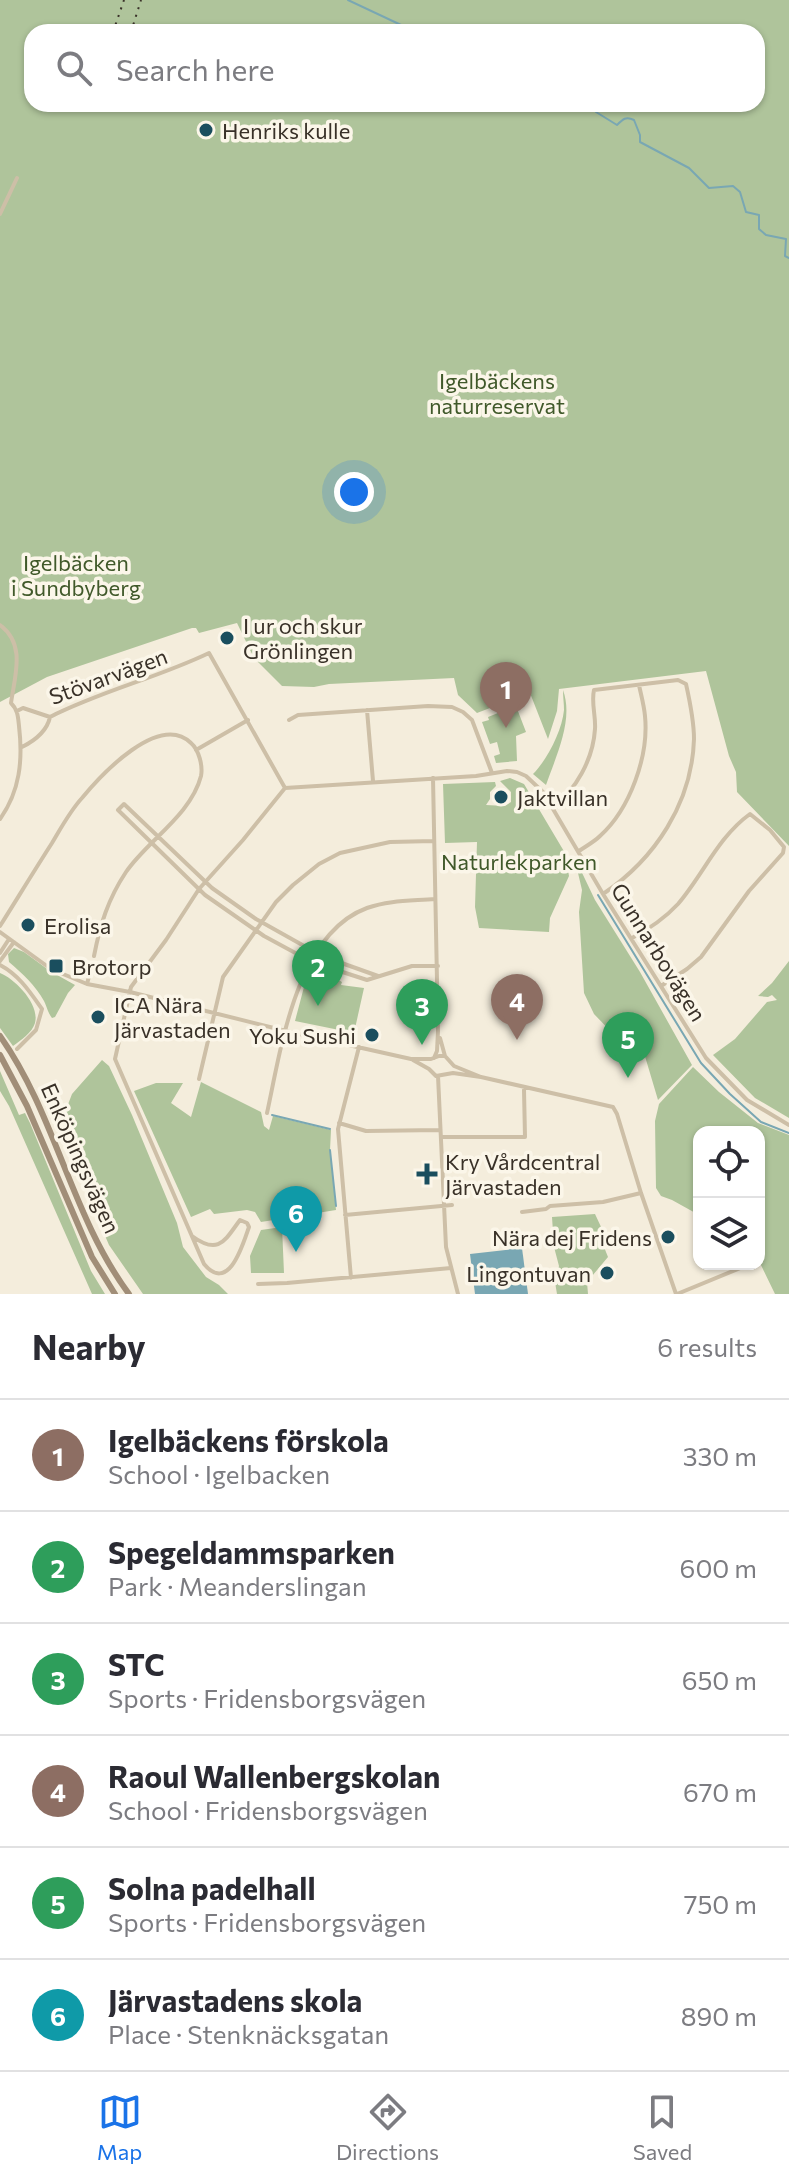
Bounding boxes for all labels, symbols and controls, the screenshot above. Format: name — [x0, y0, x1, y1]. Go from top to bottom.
search box — [24, 24, 765, 112]
icon: search — [52, 46, 96, 90]
text: Search here — [116, 50, 275, 87]
place label: Henriks kulle — [222, 117, 350, 144]
marker: Henriks kulle — [197, 121, 215, 139]
park label: Igelbäckens naturreservat — [429, 367, 565, 419]
your location — [334, 472, 374, 512]
park label: Igelbäcken i Sundbyberg — [11, 549, 141, 601]
place label: I ur och skur Grönlingen — [243, 612, 363, 664]
marker: I ur och skur Grönlingen — [218, 629, 236, 647]
street label: Stövarvägen — [45, 642, 171, 710]
pin: 1 — [480, 662, 532, 728]
place label: Jaktvillan — [517, 784, 608, 811]
marker: Jaktvillan — [492, 788, 510, 806]
park label: Naturlekparken — [441, 848, 597, 875]
street label: Gunnarbovägen — [606, 878, 712, 1026]
place label: Erolisa — [44, 912, 111, 939]
marker: Erolisa — [19, 916, 37, 934]
pin: 2 — [292, 940, 344, 1006]
place label: Brotorp — [72, 953, 151, 980]
marker: Brotorp — [47, 957, 65, 975]
pin: 4 — [491, 974, 543, 1040]
pin: 3 — [396, 979, 448, 1045]
place label: ICA Nära Järvastaden — [114, 991, 231, 1043]
marker: ICA Nära Järvastaden — [89, 1008, 107, 1026]
pin: 5 — [602, 1012, 654, 1078]
place label: Yoku Sushi — [249, 1022, 356, 1049]
marker: Yoku Sushi — [363, 1026, 381, 1044]
street label: Enköpingsvägen — [36, 1079, 126, 1237]
map controls — [693, 1126, 765, 1270]
button: locate — [693, 1126, 765, 1198]
place label: Kry Vårdcentral Järvastaden — [445, 1148, 600, 1200]
marker: Kry Vårdcentral Järvastaden — [416, 1163, 438, 1185]
pin: 6 — [270, 1186, 322, 1252]
button: layers — [693, 1198, 765, 1270]
place label: Nära dej Fridens — [492, 1224, 652, 1251]
marker: Nära dej Fridens — [659, 1228, 677, 1246]
place label: Lingontuvan — [466, 1260, 591, 1287]
marker: Lingontuvan — [598, 1264, 616, 1282]
text: Nearby — [32, 1325, 146, 1367]
text: 6 results — [657, 1331, 757, 1362]
text: Igelbäckens förskola — [108, 1421, 389, 1458]
text: 1 — [52, 1440, 64, 1471]
text: 330 m — [683, 1440, 757, 1471]
text: School · Igelbacken — [108, 1458, 330, 1489]
text: Spegeldammsparken — [108, 1533, 395, 1570]
text: 2 — [51, 1552, 65, 1583]
text: 600 m — [680, 1552, 757, 1583]
text: Park · Meanderslingan — [108, 1570, 367, 1601]
text: STC — [108, 1645, 165, 1682]
text: 3 — [50, 1664, 66, 1695]
text: 650 m — [682, 1664, 757, 1695]
text: Sports · Fridensborgsvägen — [108, 1682, 426, 1713]
text: Raoul Wallenbergskolan — [108, 1757, 440, 1794]
text: 4 — [50, 1776, 66, 1807]
text: 670 m — [683, 1776, 757, 1807]
text: School · Fridensborgsvägen — [108, 1794, 428, 1825]
text: Solna padelhall — [108, 1869, 316, 1906]
text: 5 — [50, 1888, 66, 1919]
text: 750 m — [684, 1888, 757, 1919]
text: Sports · Fridensborgsvägen — [108, 1906, 426, 1937]
text: Järvastadens skola — [108, 1981, 362, 2018]
text: 6 — [50, 2000, 66, 2031]
text: 890 m — [681, 2000, 757, 2031]
text: Place · Stenknäcksgatan — [108, 2018, 389, 2049]
tab: Map — [97, 2090, 142, 2165]
tab: Directions — [336, 2090, 439, 2165]
tab: Saved — [633, 2090, 692, 2165]

